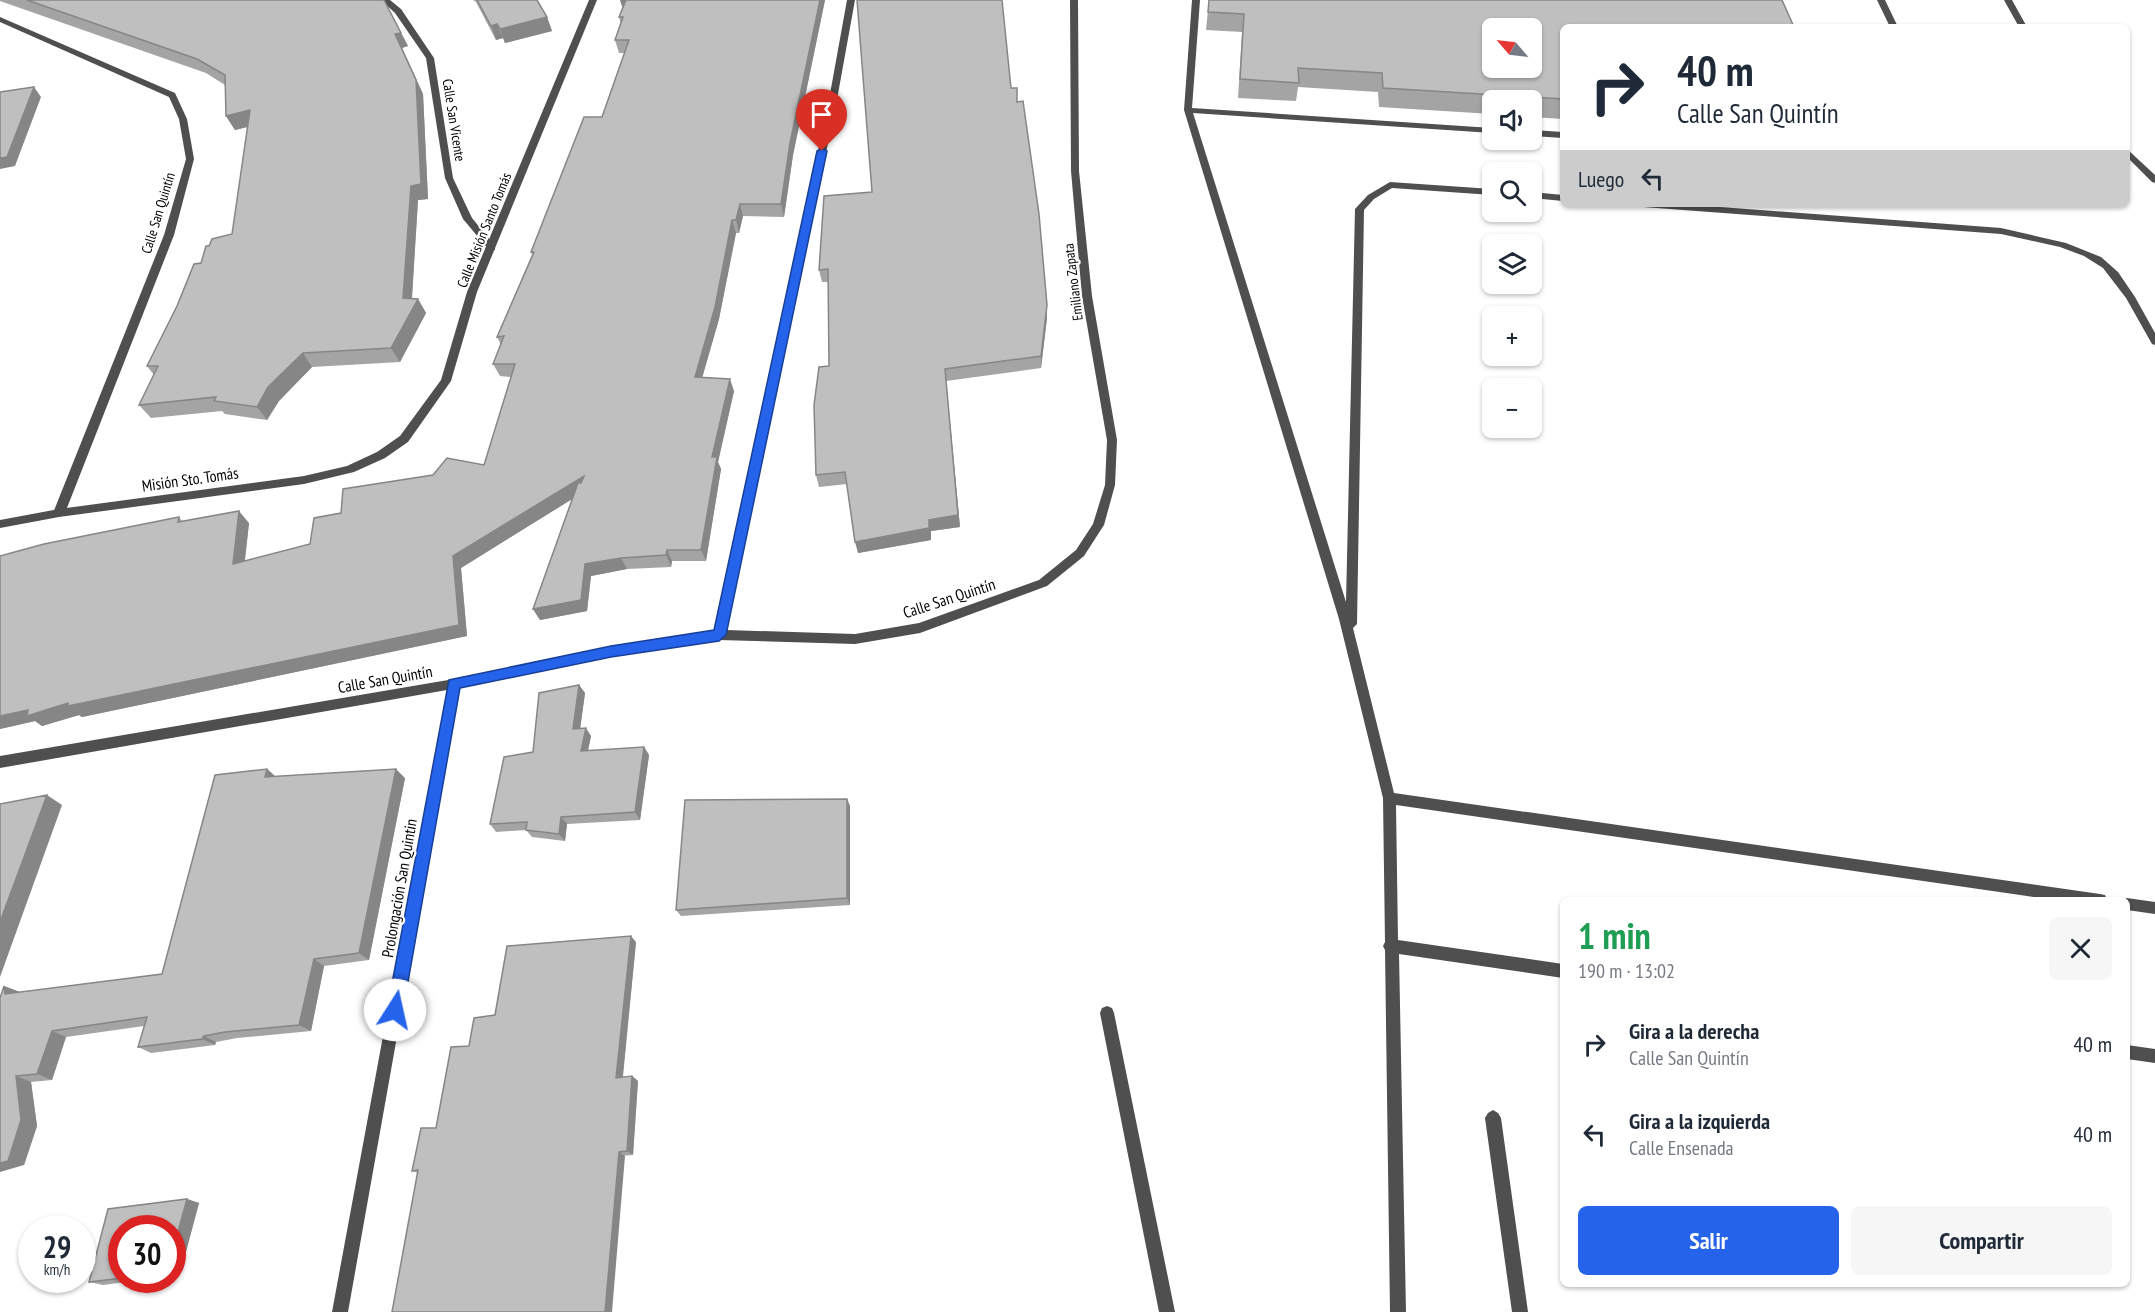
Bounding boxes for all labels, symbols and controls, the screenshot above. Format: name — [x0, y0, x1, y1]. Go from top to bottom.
north arrow — [1482, 18, 1542, 78]
map controls — [1482, 18, 1542, 438]
text: 40 m — [1677, 43, 1754, 98]
icon: right — [1578, 48, 1656, 126]
street label: Calle San Vicente — [439, 78, 469, 163]
pin — [796, 89, 847, 151]
button: sound — [1482, 90, 1542, 150]
text: Calle San Quintín — [1677, 96, 1839, 130]
icon: arrive — [805, 98, 838, 131]
button: search — [1482, 162, 1542, 222]
icon: left — [1636, 162, 1669, 195]
text: Luego — [1578, 165, 1624, 193]
street label: Calle San Quintín — [137, 170, 179, 256]
street label: Calle Misión Santo Tomás — [453, 170, 515, 290]
button: layers — [1482, 234, 1542, 294]
street label: Emiliano Zapata — [1059, 242, 1087, 322]
button: + — [1482, 306, 1542, 366]
button: − — [1482, 378, 1542, 438]
street label: Misión Sto. Tomás — [140, 462, 240, 496]
street label: Calle San Quintín — [900, 574, 998, 622]
street label: Calle San Quintín — [336, 661, 434, 697]
street label: Prolongación San Quintin — [377, 817, 421, 959]
text: 1 min — [1578, 912, 1651, 959]
button: close — [2049, 917, 2112, 980]
text: 190 m · 13:02 — [1578, 958, 1675, 984]
position arrow — [363, 978, 427, 1042]
text: Gira a la derecha — [1629, 1017, 1759, 1045]
icon: right — [1578, 1028, 1611, 1061]
text: 40 m — [2073, 1030, 2112, 1058]
text: Calle San Quintín — [1629, 1045, 1749, 1071]
text: Gira a la izquierda — [1629, 1107, 1770, 1135]
icon: left — [1578, 1118, 1611, 1151]
text: 40 m — [2073, 1120, 2112, 1148]
text: Calle Ensenada — [1629, 1135, 1734, 1161]
button: Salir — [1578, 1206, 1839, 1275]
button: Compartir — [1851, 1206, 2112, 1275]
speed limit sign: 30 — [108, 1215, 186, 1293]
text: 29 — [43, 1227, 71, 1266]
text: km/h — [44, 1260, 70, 1279]

